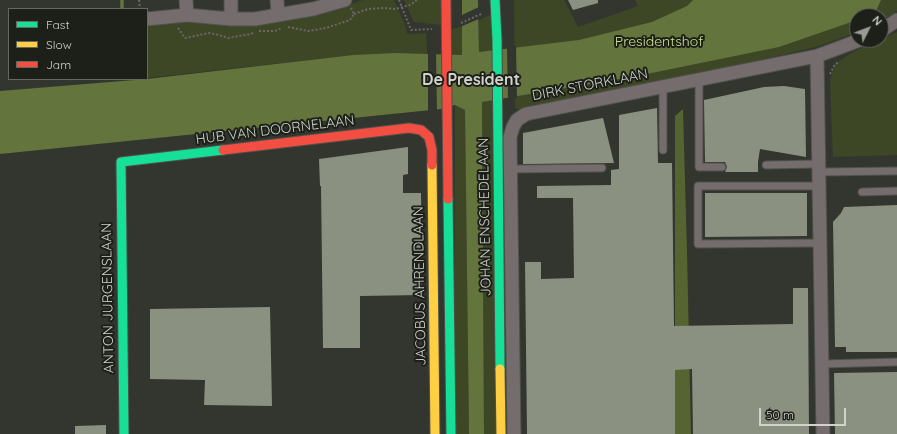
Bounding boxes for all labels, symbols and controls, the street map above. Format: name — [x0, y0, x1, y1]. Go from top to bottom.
legend — [8, 8, 148, 80]
north arrow — [849, 8, 889, 48]
text: N — [869, 13, 885, 28]
text: Fast — [46, 17, 70, 32]
park label: Presidentshof — [615, 34, 703, 50]
text: Slow — [46, 37, 72, 52]
text: Jam — [46, 57, 71, 72]
street label: DIRK STORKLAAN — [531, 66, 649, 104]
district label: De President — [422, 70, 520, 90]
street label: HUB VAN DOORNELAAN — [195, 112, 355, 148]
street label: JOHAN ENSCHEDELAAN — [475, 137, 495, 297]
street label: JACOBUS AHRENDLAAN — [410, 206, 430, 366]
street label: ANTON JURGENSLAAN — [98, 222, 118, 374]
scale bar — [761, 400, 848, 426]
text: 50 m — [766, 407, 794, 422]

